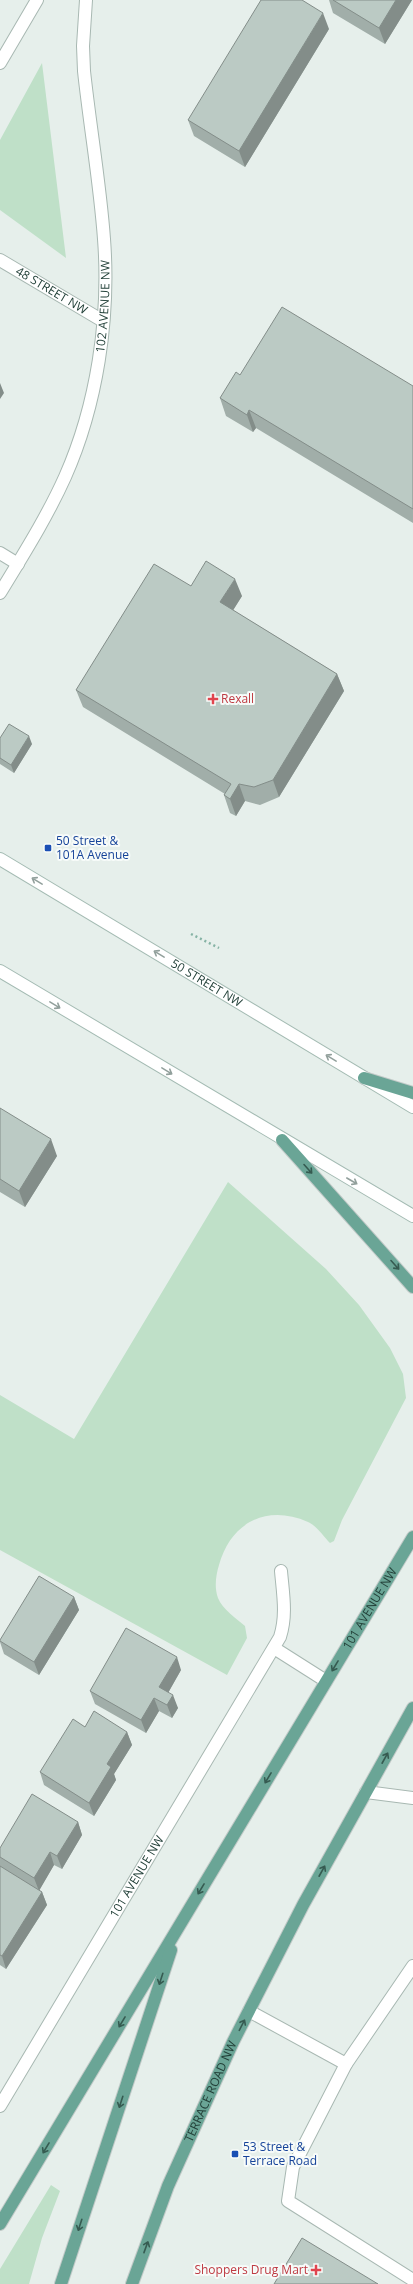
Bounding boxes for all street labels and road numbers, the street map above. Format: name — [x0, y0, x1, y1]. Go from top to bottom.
street label: 102 AVENUE NW — [91, 260, 113, 354]
street label: 48 STREET NW — [13, 262, 91, 318]
street label: 50 STREET NW — [168, 955, 246, 1011]
street label: 101 AVENUE NW — [338, 1564, 401, 1653]
street label: 101 AVENUE NW — [105, 1832, 168, 1921]
street label: TERRACE ROAD NW — [180, 2038, 240, 2145]

